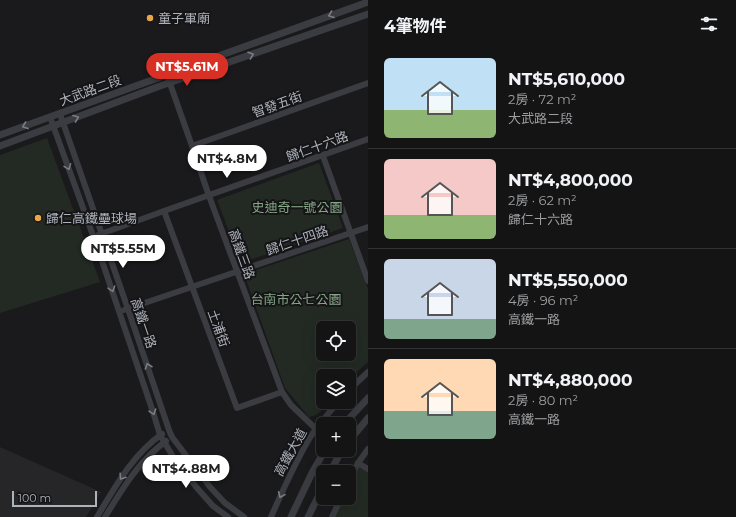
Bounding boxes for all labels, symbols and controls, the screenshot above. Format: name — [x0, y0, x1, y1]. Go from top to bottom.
place label: 童子軍廟 — [158, 10, 210, 26]
one-way arrow — [328, 11, 335, 19]
marker: 童子軍廟 — [145, 13, 155, 23]
icon: filters — [698, 13, 720, 35]
text: 4筆物件 — [384, 16, 447, 36]
one-way arrow — [247, 51, 254, 59]
pin: NT$5.61M — [146, 53, 228, 87]
text: NT$5.61M — [155, 58, 219, 74]
text: NT$5,610,000 — [508, 69, 625, 89]
street label: 大武路二段 — [57, 71, 123, 109]
icon: home — [416, 74, 464, 122]
street label: 智發五街 — [250, 88, 304, 120]
text: 2房 · 72 m² — [508, 91, 576, 107]
text: 大武路二段 — [508, 110, 573, 126]
one-way arrow — [73, 115, 80, 123]
one-way arrow — [21, 122, 28, 130]
street label: 歸仁十六路 — [284, 127, 350, 165]
pin: NT$4.8M — [190, 145, 264, 179]
text: NT$4.8M — [197, 150, 257, 166]
one-way arrow — [64, 163, 72, 170]
text: NT$4,800,000 — [508, 170, 633, 190]
icon: home — [416, 175, 464, 223]
text: 2房 · 62 m² — [508, 192, 577, 208]
park label: 史迪奇一號公園 — [251, 199, 343, 215]
place label: 歸仁高鐵壘球場 — [46, 210, 137, 226]
text: 歸仁十六路 — [508, 211, 573, 227]
marker: 歸仁高鐵壘球場 — [33, 213, 43, 223]
street label: 歸仁十四路 — [264, 222, 330, 258]
street label: 高鐵三路 — [226, 227, 258, 281]
pin: NT$5.55M — [82, 235, 164, 269]
text: NT$5.55M — [90, 240, 156, 256]
text: NT$5,550,000 — [508, 270, 628, 290]
icon: home — [416, 275, 464, 323]
one-way arrow — [107, 286, 116, 293]
park label: 台南市公七公園 — [250, 291, 342, 307]
text: 4房 · 96 m² — [508, 292, 578, 308]
street label: 高鐵一路 — [128, 296, 160, 350]
street label: 土浦街 — [205, 307, 233, 349]
text: 高鐵一路 — [508, 311, 560, 327]
map controls — [316, 321, 356, 505]
button: locate — [316, 321, 356, 361]
one-way arrow — [144, 363, 152, 370]
button: layers — [316, 369, 356, 409]
text: NT$4,880,000 — [508, 370, 632, 390]
icon: home — [416, 375, 464, 423]
text: 2房 · 80 m² — [508, 392, 578, 408]
one-way arrow — [148, 409, 157, 416]
text: 高鐵一路 — [508, 411, 560, 427]
button: + — [316, 417, 356, 457]
street label: 高鐵大道 — [270, 425, 310, 479]
pin: NT$4.88M — [145, 455, 227, 489]
text: NT$4.88M — [151, 460, 221, 476]
button: − — [316, 465, 356, 505]
one-way arrow — [119, 473, 127, 480]
scale bar — [12, 489, 97, 508]
one-way arrow — [278, 490, 286, 498]
text: 100 m — [18, 491, 51, 505]

